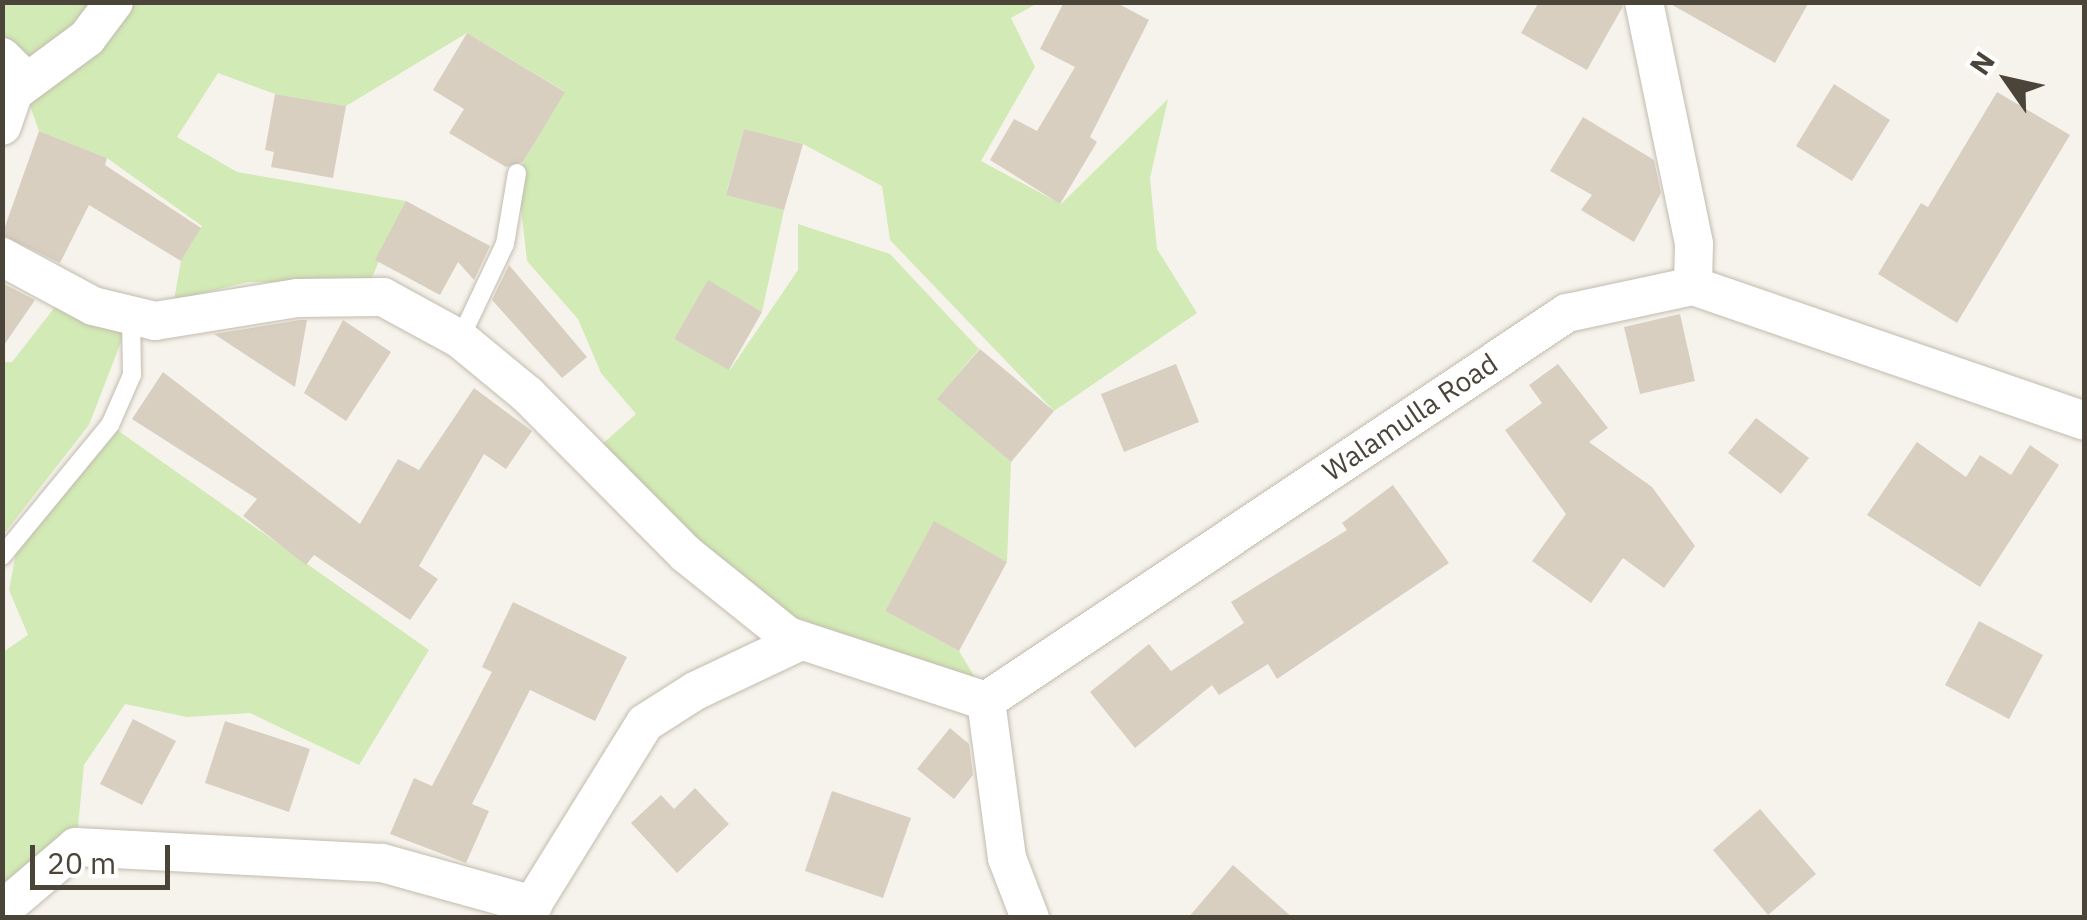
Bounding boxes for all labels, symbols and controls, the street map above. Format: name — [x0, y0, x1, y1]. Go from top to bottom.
north arrow — [1957, 30, 2057, 130]
text: N — [1961, 44, 2003, 82]
street label: Walamulla Road — [1316, 346, 1504, 488]
scale bar — [35, 825, 175, 887]
text: 20 m — [47, 843, 116, 882]

